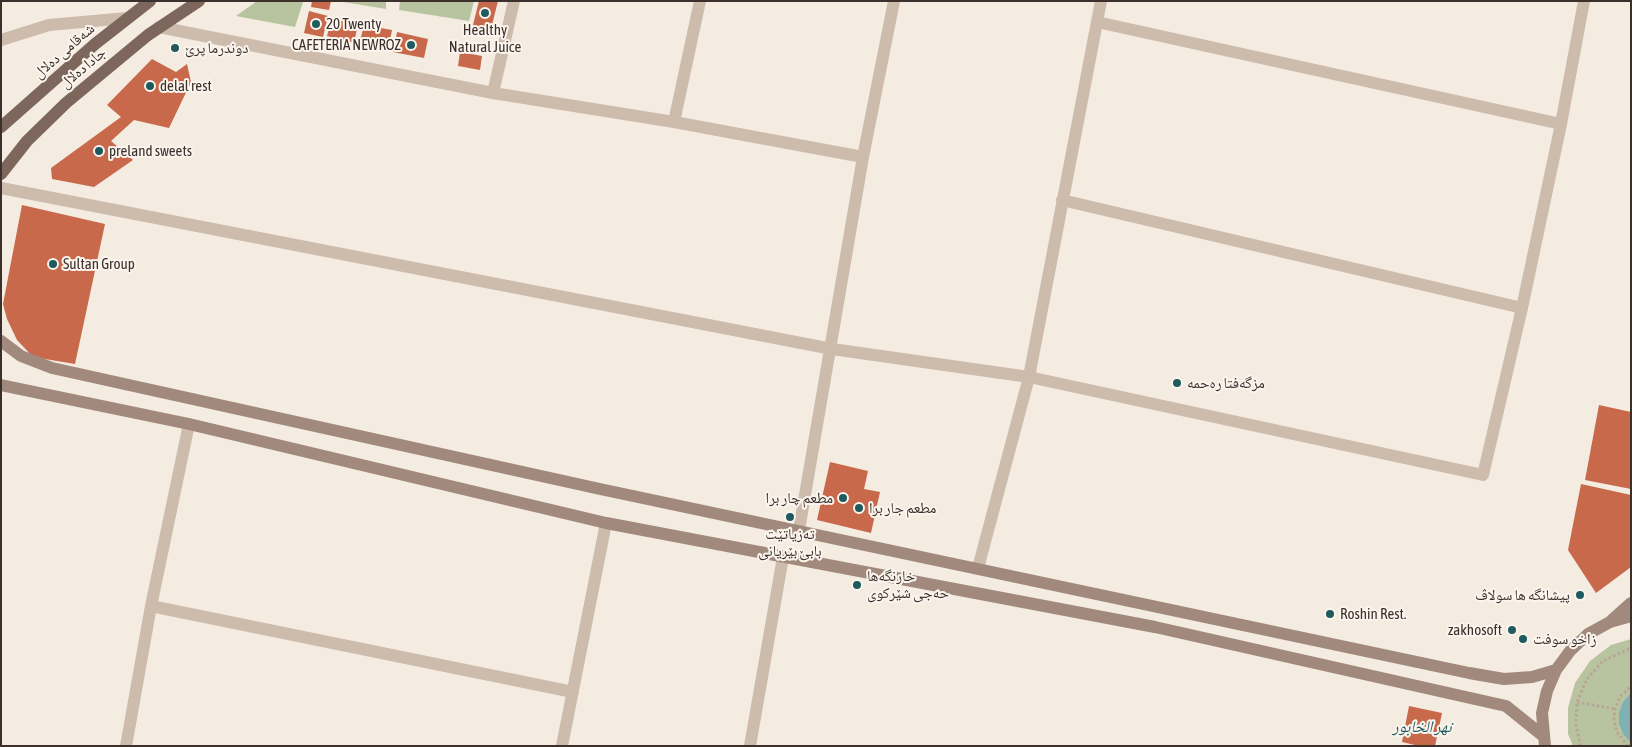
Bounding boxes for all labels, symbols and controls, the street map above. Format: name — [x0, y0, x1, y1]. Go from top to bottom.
marker: Healthy Natural Juice — [479, 7, 491, 19]
place label: 20 Twenty — [326, 15, 382, 33]
marker: 20 Twenty — [310, 18, 322, 30]
street label: شەقامی دەلال — [30, 20, 98, 82]
place label: Healthy Natural Juice — [449, 21, 521, 56]
place label: CAFETERIA NEWROZ — [292, 36, 401, 54]
place label: دوندرما پرێ — [185, 39, 248, 57]
marker: CAFETERIA NEWROZ — [405, 39, 417, 51]
marker: دوندرما پرێ — [169, 42, 181, 54]
street label: جادا دەلال — [56, 44, 110, 92]
place label: delal rest — [160, 77, 212, 95]
marker: delal rest — [144, 80, 156, 92]
place label: preland sweets — [109, 142, 192, 160]
marker: preland sweets — [93, 145, 105, 157]
place label: Sultan Group — [63, 255, 135, 273]
marker: Sultan Group — [47, 258, 59, 270]
place label: مزگەفتا رەحمە — [1187, 374, 1265, 392]
marker: مزگەفتا رەحمە — [1171, 377, 1183, 389]
place label: مطعم چار برا — [766, 489, 833, 507]
marker: مطعم چار برا — [837, 492, 849, 504]
place label: مطعم جار برا — [869, 499, 936, 517]
marker: مطعم جار برا — [853, 502, 865, 514]
marker: تەزیاتێت بابێ بێریانی — [784, 511, 796, 523]
place label: تەزیاتێت بابێ بێریانی — [758, 525, 822, 560]
place label: خارنگەها حەجى شێركوى — [867, 567, 949, 602]
marker: خارنگەها حەجى شێركوى — [851, 579, 863, 591]
place label: پيشانگه ها سولاڤ — [1475, 586, 1570, 604]
marker: پيشانگه ها سولاڤ — [1574, 589, 1586, 601]
place label: Roshin Rest. — [1340, 605, 1406, 623]
marker: Roshin Rest. — [1324, 608, 1336, 620]
place label: zakhosoft — [1448, 621, 1502, 639]
marker: zakhosoft — [1506, 624, 1518, 636]
place label: زاخو سوفت — [1533, 630, 1596, 648]
marker: زاخو سوفت — [1517, 633, 1529, 645]
water label: نهر الخابور — [1392, 717, 1452, 737]

